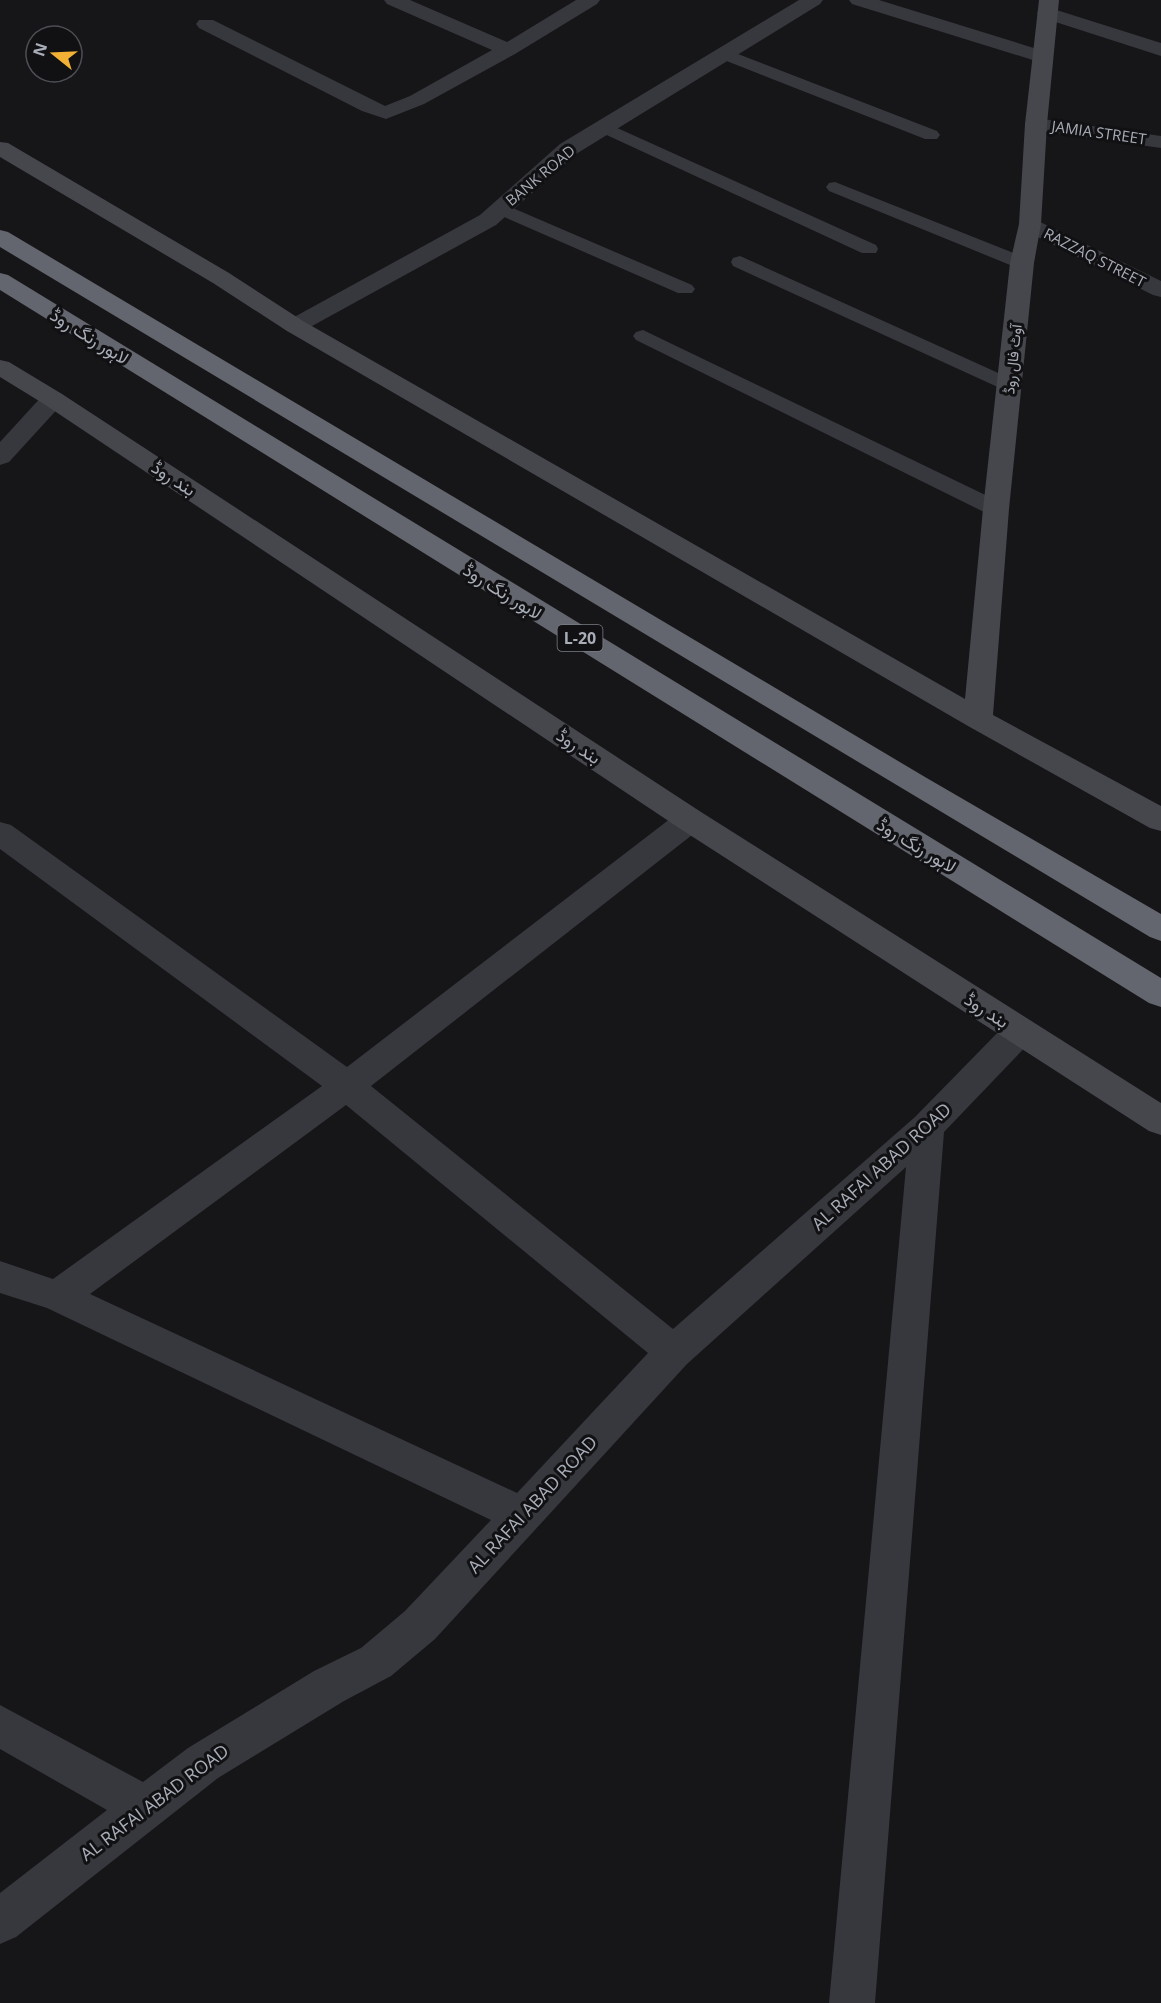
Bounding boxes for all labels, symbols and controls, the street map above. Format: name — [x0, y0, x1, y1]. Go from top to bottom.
north arrow — [24, 24, 84, 84]
text: N — [27, 40, 52, 59]
street label: JAMIA STREET — [1048, 115, 1148, 149]
street label: BANK ROAD — [501, 140, 579, 210]
street label: RAZZAQ STREET — [1041, 223, 1150, 292]
street label: لاہور رنگ روڈ — [46, 302, 134, 370]
street label: آوٹ فال روڈ — [998, 322, 1026, 395]
street label: بند روڈ — [147, 455, 201, 501]
street label: لاہور رنگ روڈ — [459, 557, 547, 625]
road number: L-20 — [558, 625, 602, 651]
street label: بند روڈ — [552, 723, 606, 769]
street label: لاہور رنگ روڈ — [872, 812, 961, 879]
street label: بند روڈ — [960, 987, 1014, 1033]
street label: AL RAFAI ABAD ROAD — [806, 1097, 956, 1235]
street label: AL RAFAI ABAD ROAD — [462, 1430, 602, 1578]
street label: AL RAFAI ABAD ROAD — [75, 1738, 233, 1866]

